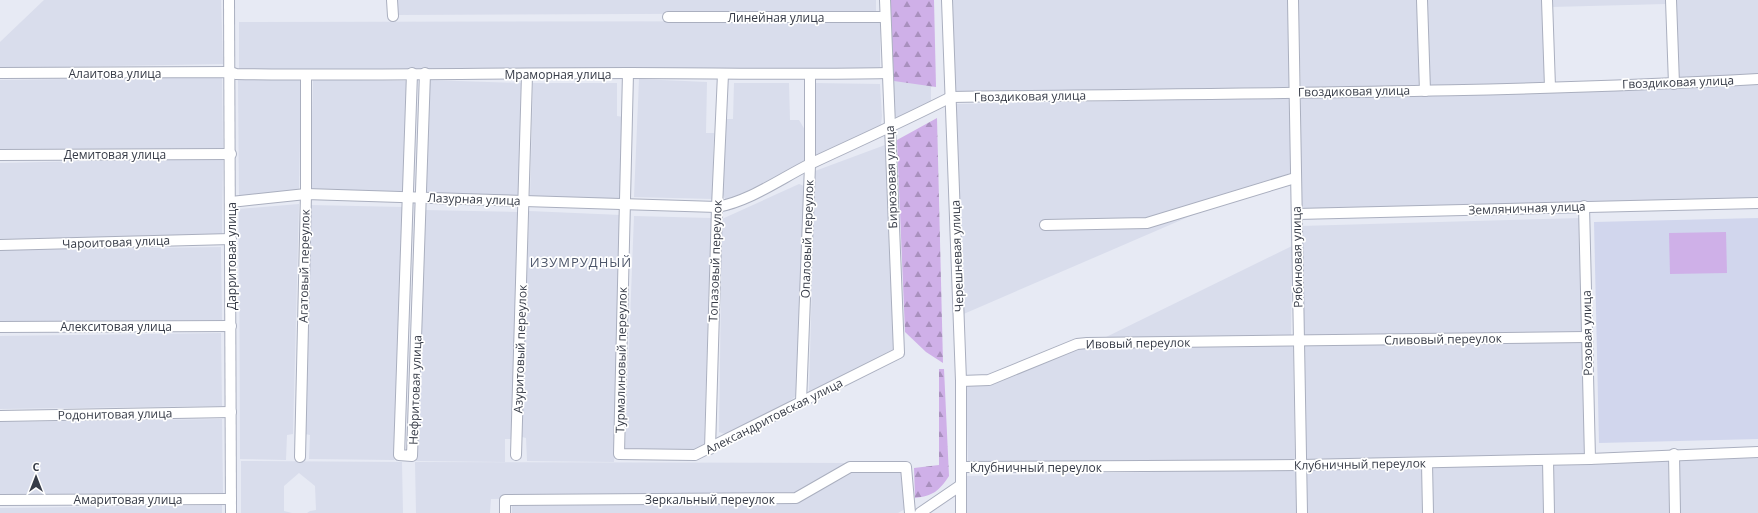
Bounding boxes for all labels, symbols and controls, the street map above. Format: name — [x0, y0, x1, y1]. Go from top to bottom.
street label: Линейная улица — [728, 9, 824, 26]
street label: Алаитова улица — [69, 65, 161, 82]
street label: Мраморная улица — [505, 66, 611, 83]
street label: Гвоздиковая улица — [1622, 72, 1734, 92]
street label: Гвоздиковая улица — [1298, 82, 1410, 100]
street label: Гвоздиковая улица — [974, 87, 1086, 105]
street label: Бирюзовая улица — [881, 125, 901, 229]
street label: Демитовая улица — [64, 146, 166, 163]
street label: Опаловый переулок — [796, 178, 818, 299]
street label: Лазурная улица — [427, 189, 521, 209]
street label: Земляничная улица — [1468, 197, 1586, 219]
street label: Топазовый переулок — [704, 199, 726, 322]
street label: Черешневая улица — [947, 200, 967, 312]
street label: Дарритовая улица — [223, 202, 240, 310]
street label: Рябиновая улица — [1288, 206, 1306, 308]
street label: Агатовый переулок — [295, 208, 314, 323]
street label: Чароитовая улица — [62, 232, 170, 252]
district label: ИЗУМРУДНЫЙ — [530, 253, 632, 271]
street label: Азуритовый переулок — [509, 284, 531, 414]
street label: Турмалиновый переулок — [611, 286, 631, 433]
street label: Розовая улица — [1578, 290, 1596, 376]
street label: Алекситовая улица — [60, 318, 172, 335]
street label: Сливовый переулок — [1384, 329, 1503, 349]
street label: Ивовый переулок — [1086, 334, 1191, 352]
street label: Нефритовая улица — [405, 335, 425, 445]
street label: Александритовская улица — [702, 374, 846, 458]
street label: Родонитовая улица — [58, 405, 172, 423]
street label: Клубничный переулок — [1294, 454, 1427, 474]
north arrow — [16, 457, 56, 497]
text: С — [32, 459, 40, 474]
street label: Клубничный переулок — [970, 459, 1103, 476]
street label: Амаритовая улица — [74, 491, 182, 508]
street label: Зеркальный переулок — [645, 491, 776, 508]

